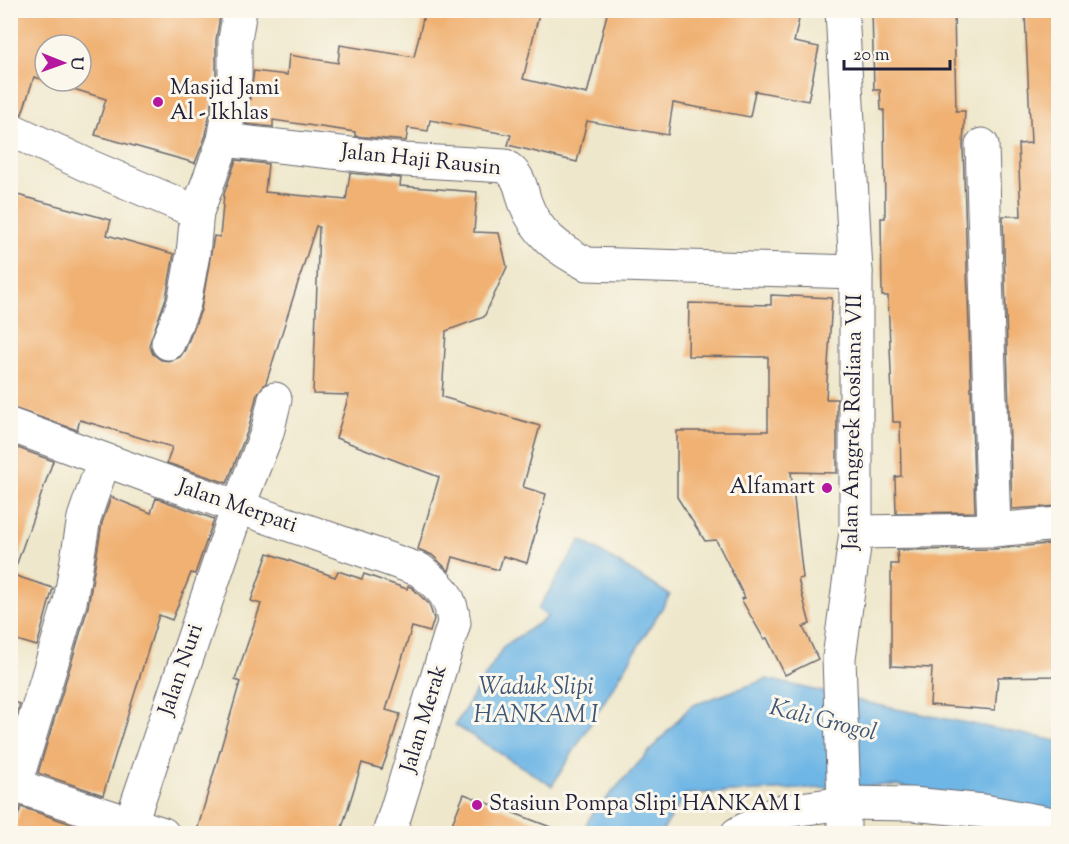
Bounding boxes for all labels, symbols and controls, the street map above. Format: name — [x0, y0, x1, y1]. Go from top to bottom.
north arrow — [33, 33, 93, 93]
scale bar — [844, 33, 950, 71]
text: 20 m — [853, 43, 890, 69]
text: U — [64, 56, 87, 71]
place label: Masjid Jami Al - Ikhlas — [170, 73, 279, 130]
marker: Masjid Jami Al - Ikhlas — [151, 95, 165, 109]
street label: Jalan Haji Rausin — [338, 137, 503, 185]
street label: Jalan Anggrek Rosliana VII — [836, 294, 872, 551]
street label: Jalan Merpati — [172, 471, 301, 542]
place label: Alfamart — [729, 472, 815, 504]
marker: Alfamart — [820, 481, 834, 495]
street label: Jalan Nuri — [151, 620, 213, 721]
street label: Jalan Merak — [393, 661, 457, 778]
water label: Waduk Slipi HANKAM I — [474, 671, 599, 733]
water label: Kali Grogol — [766, 691, 880, 751]
place label: Stasiun Pompa Slipi HANKAM I — [489, 789, 801, 821]
marker: Stasiun Pompa Slipi HANKAM I — [470, 798, 484, 812]

